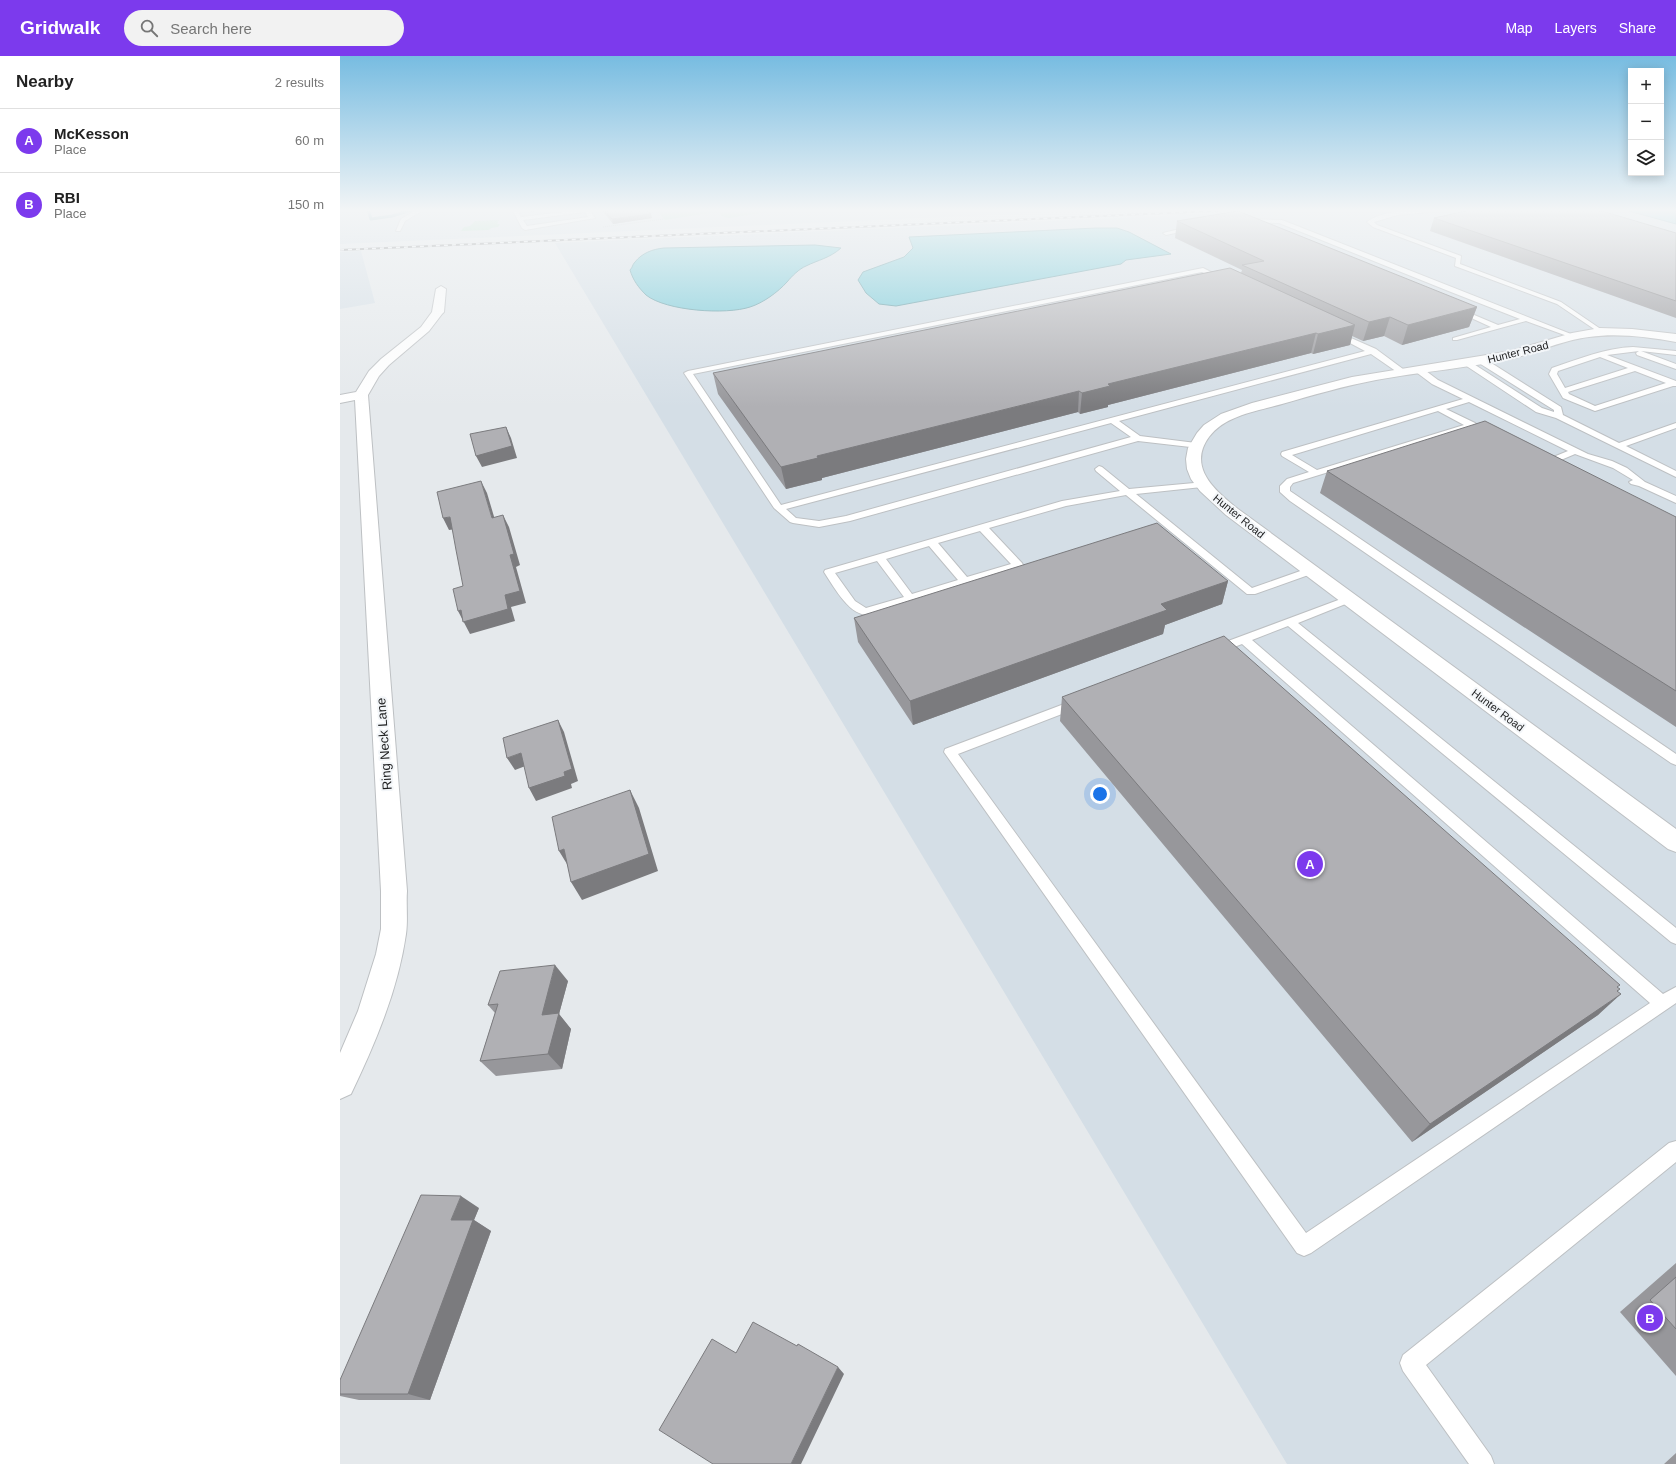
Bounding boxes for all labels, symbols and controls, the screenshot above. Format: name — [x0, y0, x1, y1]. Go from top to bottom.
search box — [124, 10, 404, 46]
text: Gridwalk — [20, 17, 100, 38]
icon: search — [138, 17, 160, 39]
text: Search here — [170, 20, 252, 37]
text: Map — [1505, 20, 1533, 36]
text: Layers — [1555, 20, 1597, 36]
text: Share — [1619, 20, 1656, 36]
map controls — [1628, 68, 1664, 176]
button: + — [1628, 68, 1664, 104]
text: Nearby — [16, 72, 74, 91]
text: 2 results — [275, 75, 324, 90]
button: − — [1628, 104, 1664, 140]
text: McKesson — [54, 125, 129, 142]
text: A — [24, 133, 34, 148]
text: 60 m — [295, 133, 324, 148]
button: layers — [1628, 140, 1664, 176]
text: Place — [54, 142, 87, 157]
text: RBI — [54, 189, 80, 206]
text: B — [24, 197, 34, 212]
text: 150 m — [288, 197, 324, 212]
text: Place — [54, 206, 87, 221]
street label: Hunter Road — [1486, 339, 1550, 365]
street label: Hunter Road — [1211, 492, 1267, 540]
street label: Hunter Road — [1469, 686, 1527, 734]
street label: Ring Neck Lane — [373, 697, 395, 791]
your location — [1090, 784, 1110, 804]
pin: A — [1297, 849, 1323, 879]
pin: B — [1637, 1303, 1663, 1333]

